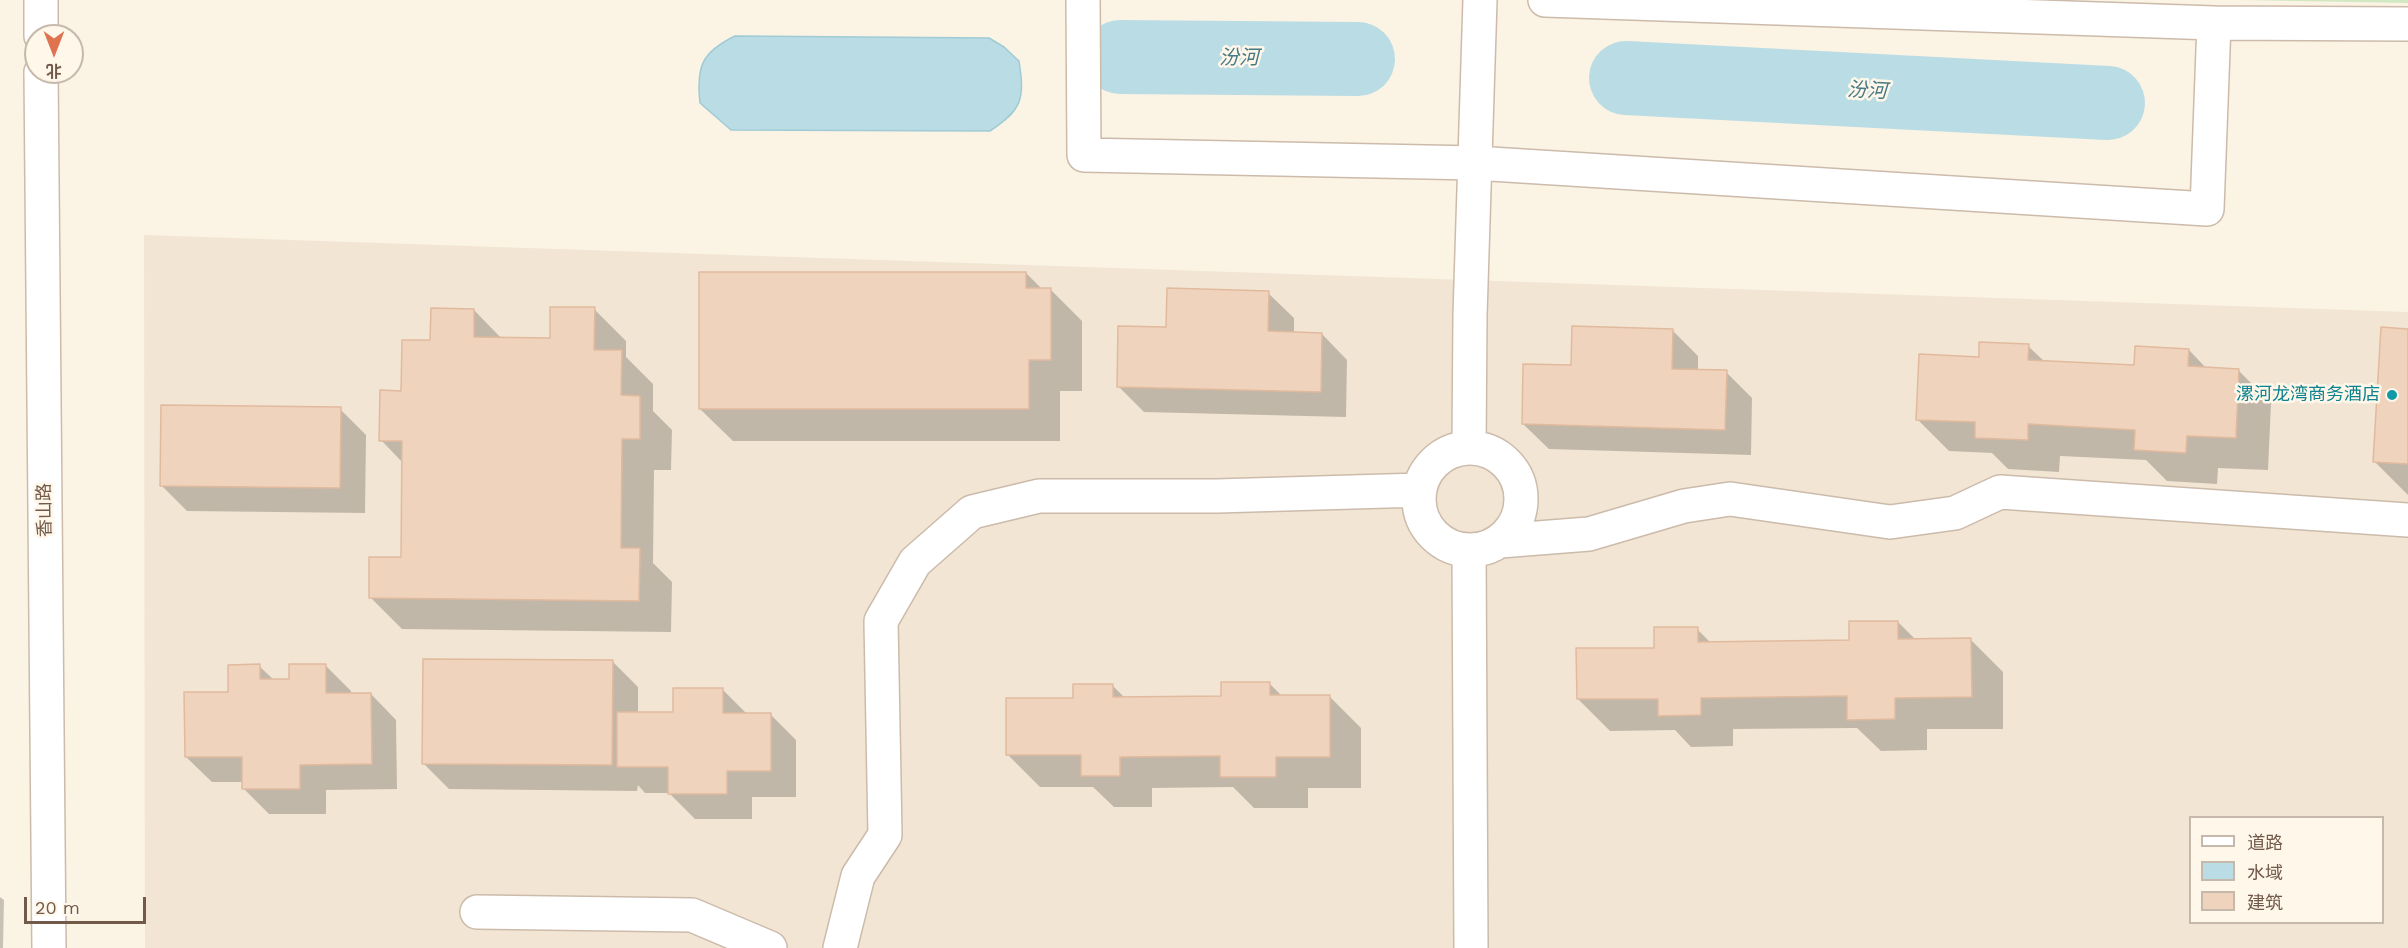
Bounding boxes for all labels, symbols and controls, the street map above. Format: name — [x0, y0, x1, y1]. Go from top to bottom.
north arrow — [24, 24, 84, 84]
water label: 汾河 — [1219, 46, 1259, 70]
text: 北 — [46, 61, 62, 80]
water label: 汾河 — [1846, 78, 1888, 104]
place label: 漯河龙湾商务酒店 — [2236, 384, 2380, 406]
marker: 漯河龙湾商务酒店 — [2385, 388, 2399, 402]
street label: 香山路 — [34, 483, 56, 537]
legend — [2189, 816, 2384, 924]
text: 道路 — [2247, 832, 2283, 853]
text: 水域 — [2247, 862, 2283, 883]
scale bar — [27, 885, 148, 923]
text: 建筑 — [2247, 892, 2283, 913]
text: 20 m — [35, 897, 80, 918]

